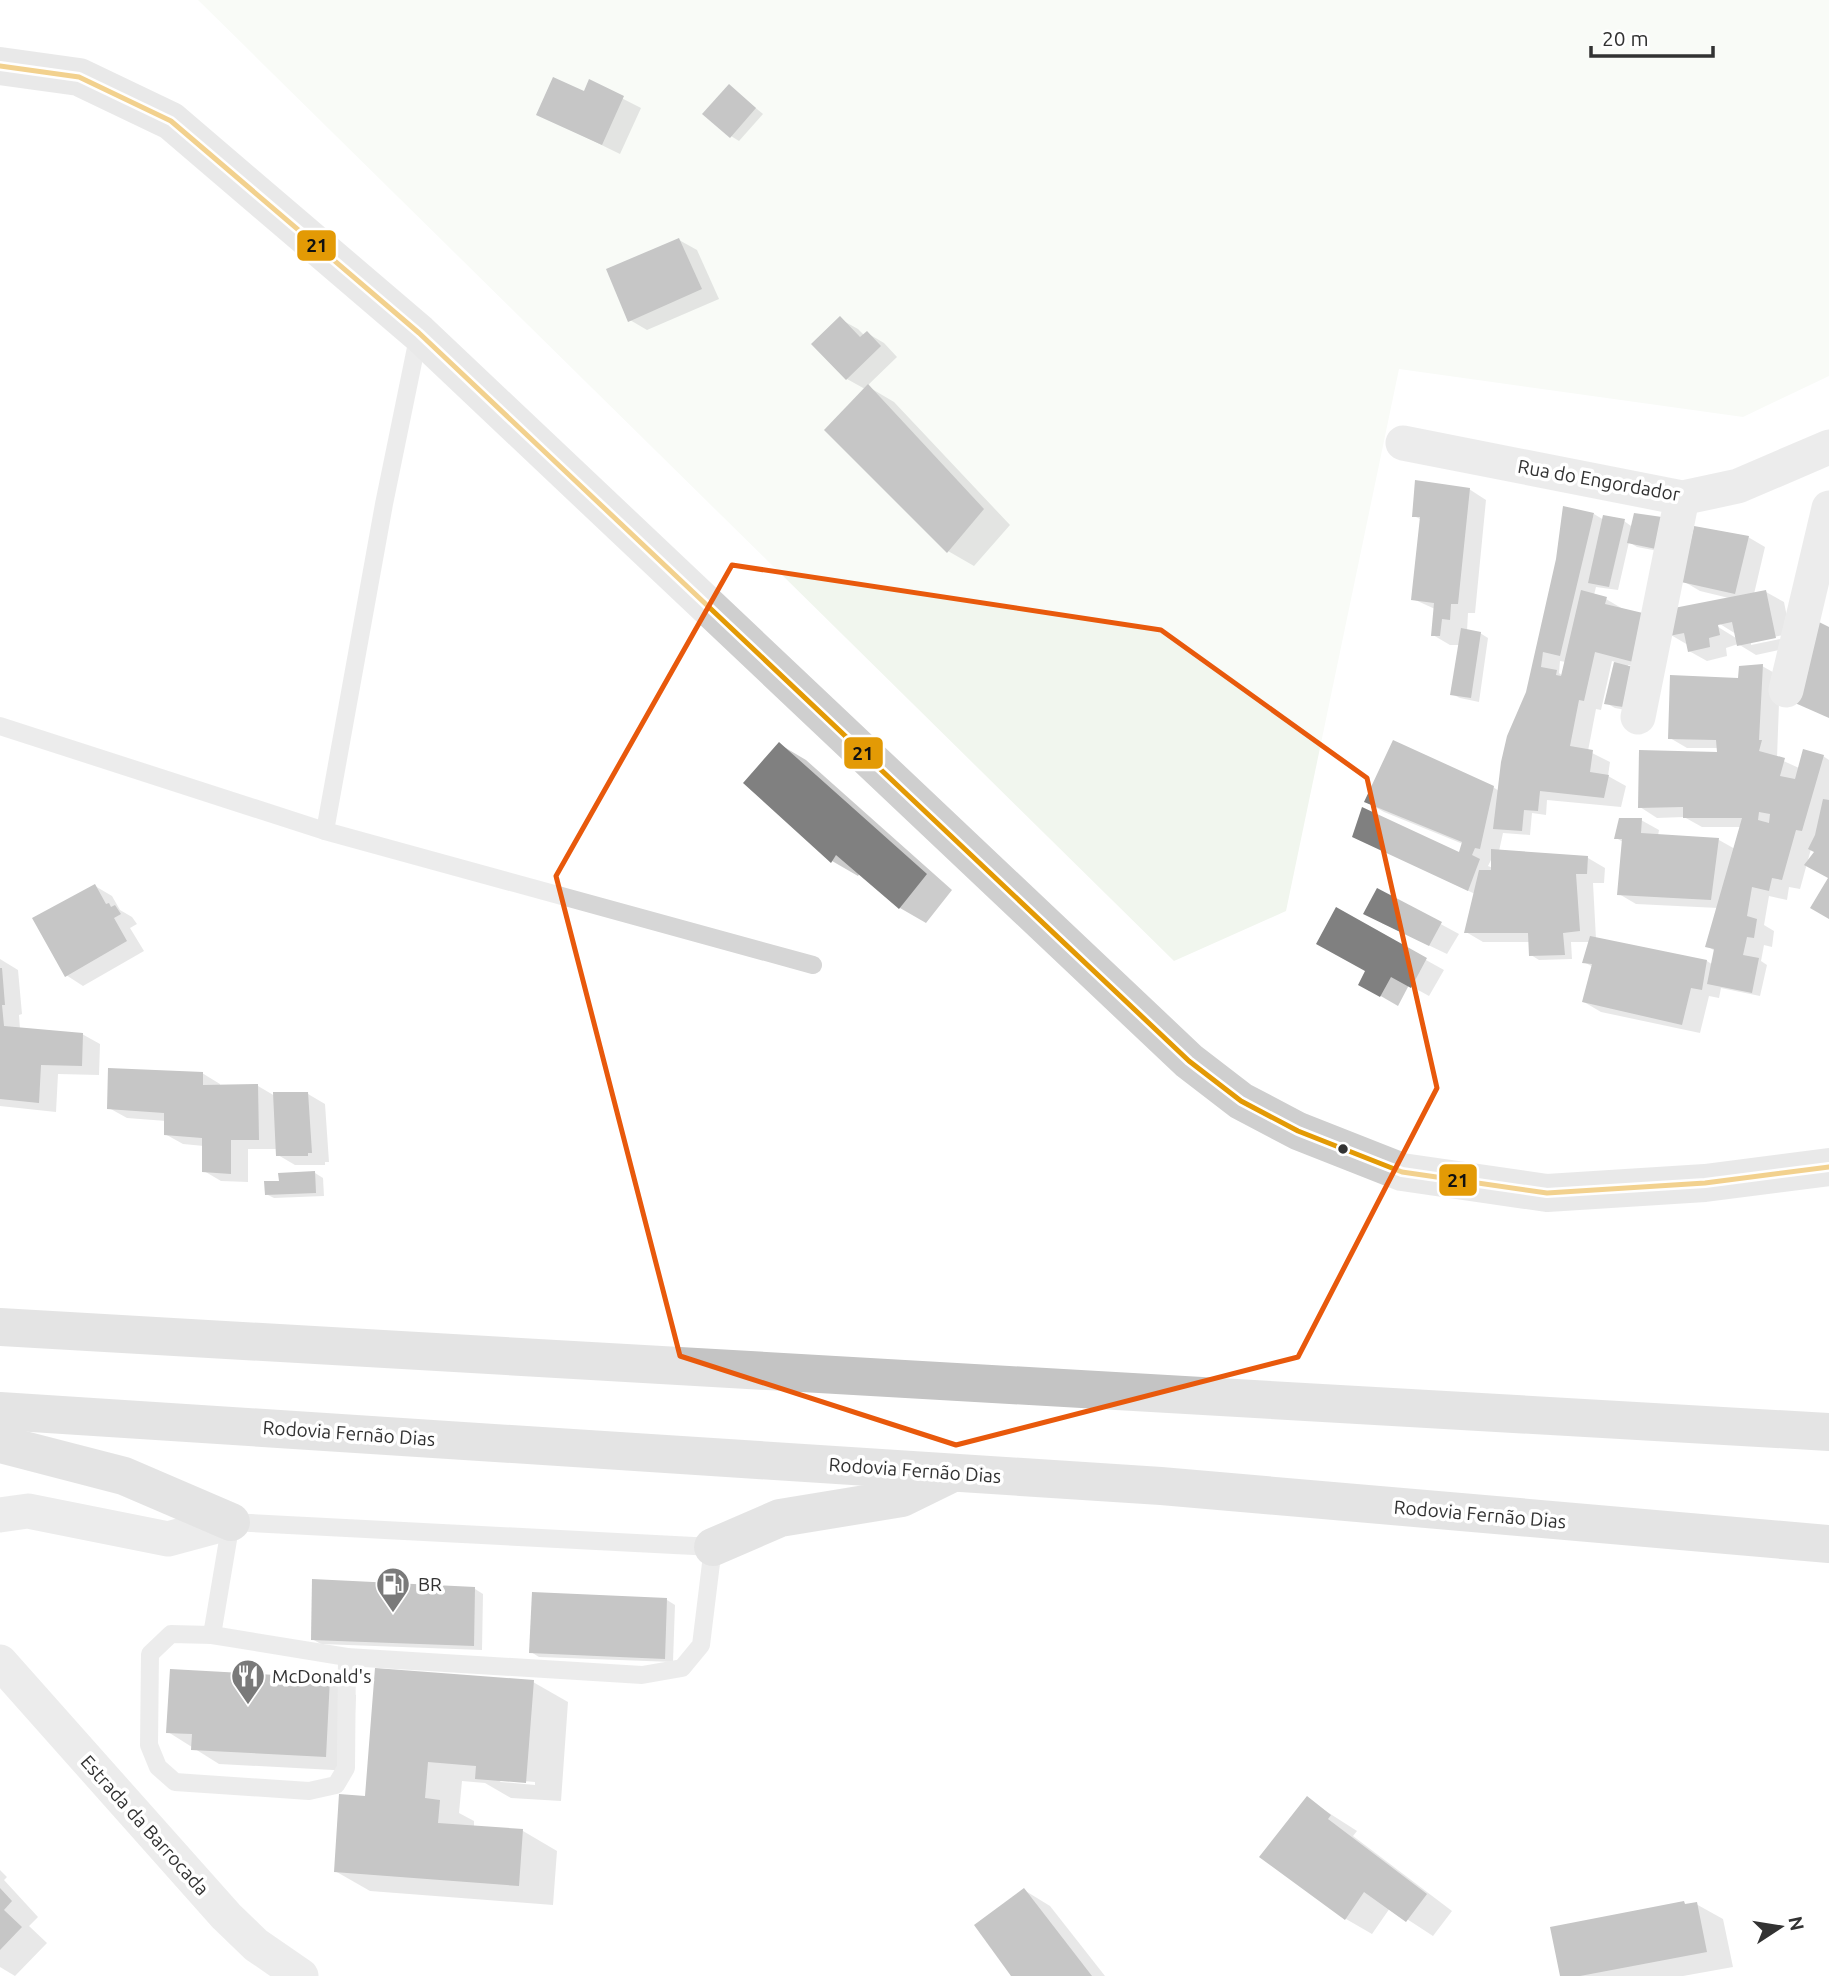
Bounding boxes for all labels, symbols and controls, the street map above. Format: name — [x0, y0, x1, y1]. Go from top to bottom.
scale bar — [1591, 14, 1714, 58]
text: 20 m — [1602, 26, 1649, 50]
line badge: 21 — [296, 229, 337, 262]
text: 21 — [306, 234, 328, 256]
street label: Rua do Engordador — [1516, 455, 1682, 505]
line badge: 21 — [843, 736, 884, 770]
text: 21 — [852, 742, 874, 764]
unlabelled marker — [1336, 1142, 1350, 1156]
line badge: 21 — [1438, 1163, 1478, 1197]
text: 21 — [1447, 1169, 1469, 1191]
street label: Rodovia Fernão Dias — [262, 1416, 436, 1450]
street label: Rodovia Fernão Dias — [828, 1453, 1002, 1487]
street label: Rodovia Fernão Dias — [1393, 1496, 1567, 1532]
fuel station icon: BR — [374, 1565, 412, 1614]
place label: BR — [418, 1573, 442, 1595]
restaurant icon: McDonald's — [229, 1657, 267, 1706]
place label: McDonald's — [272, 1665, 371, 1687]
street label: Estrada da Barrocada — [76, 1751, 214, 1899]
north arrow — [1745, 1892, 1815, 1962]
text: N — [1784, 1914, 1809, 1933]

